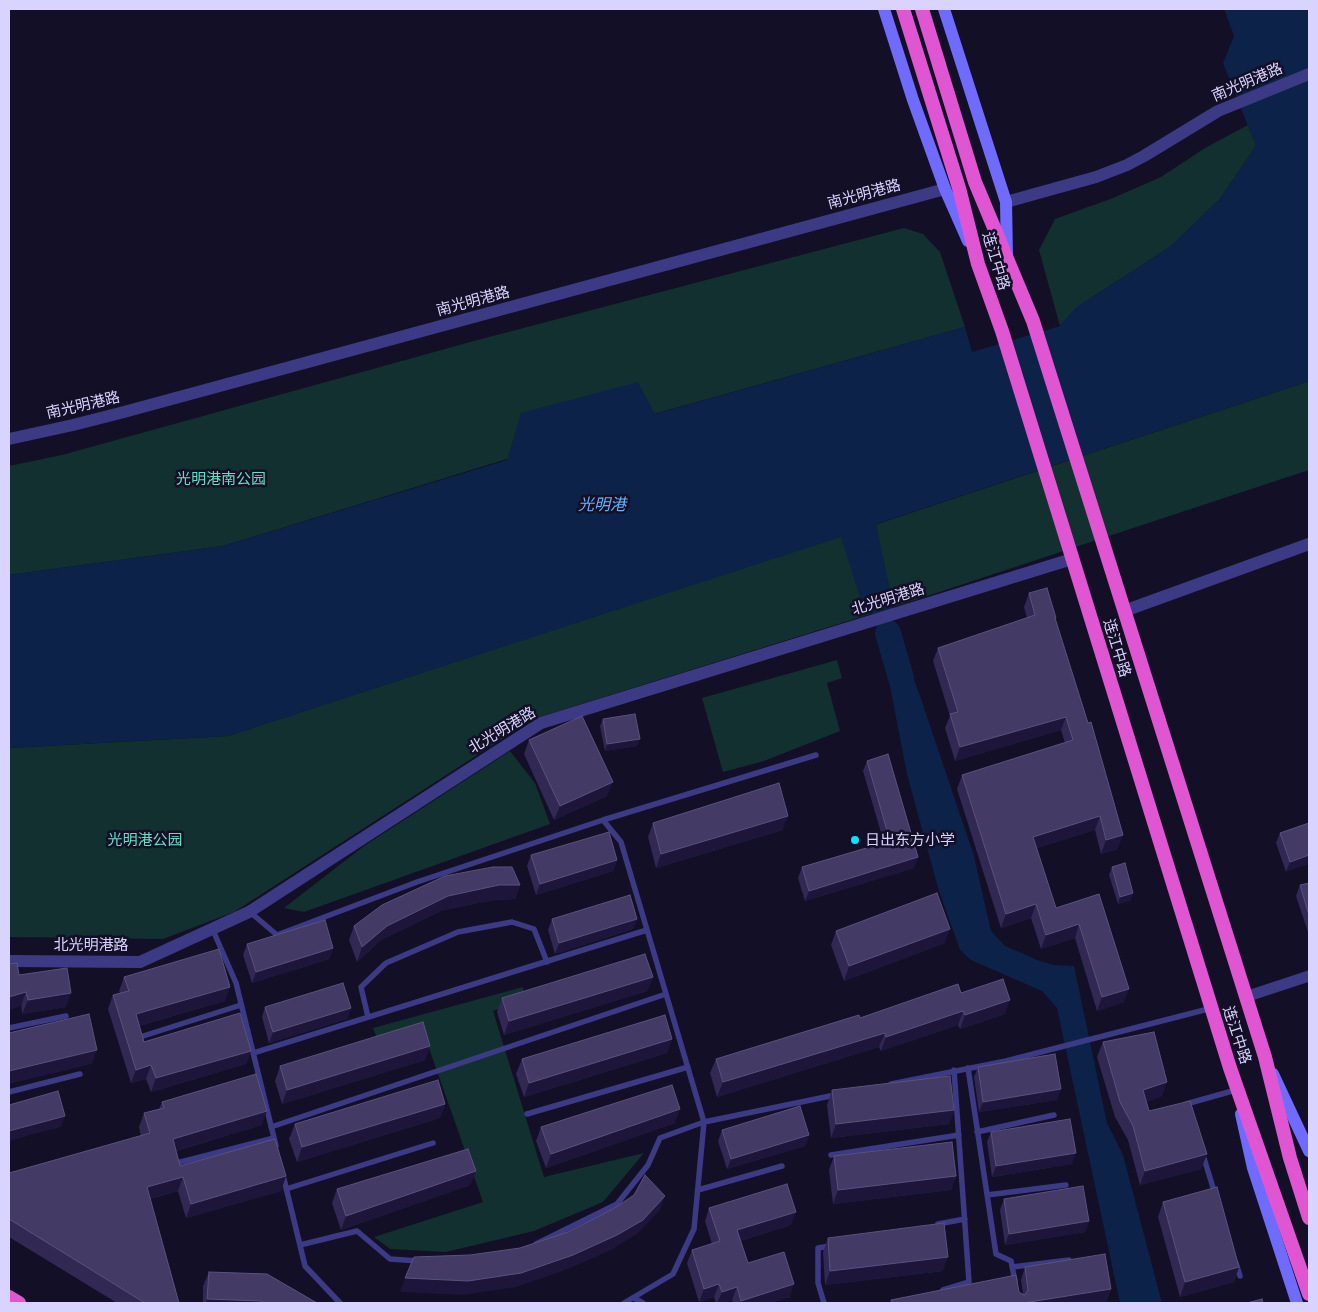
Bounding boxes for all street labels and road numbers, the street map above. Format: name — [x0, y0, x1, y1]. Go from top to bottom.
street label: 南光明港路 — [1209, 59, 1285, 105]
street label: 南光明港路 — [825, 176, 903, 212]
street label: 连江中路 — [979, 230, 1013, 292]
street label: 南光明港路 — [434, 283, 512, 319]
street label: 南光明港路 — [44, 388, 122, 422]
street label: 北光明港路 — [850, 579, 926, 619]
street label: 连江中路 — [1100, 617, 1134, 679]
street label: 北光明港路 — [465, 703, 539, 757]
street label: 北光明港路 — [54, 936, 128, 954]
street label: 连江中路 — [1219, 1004, 1255, 1066]

